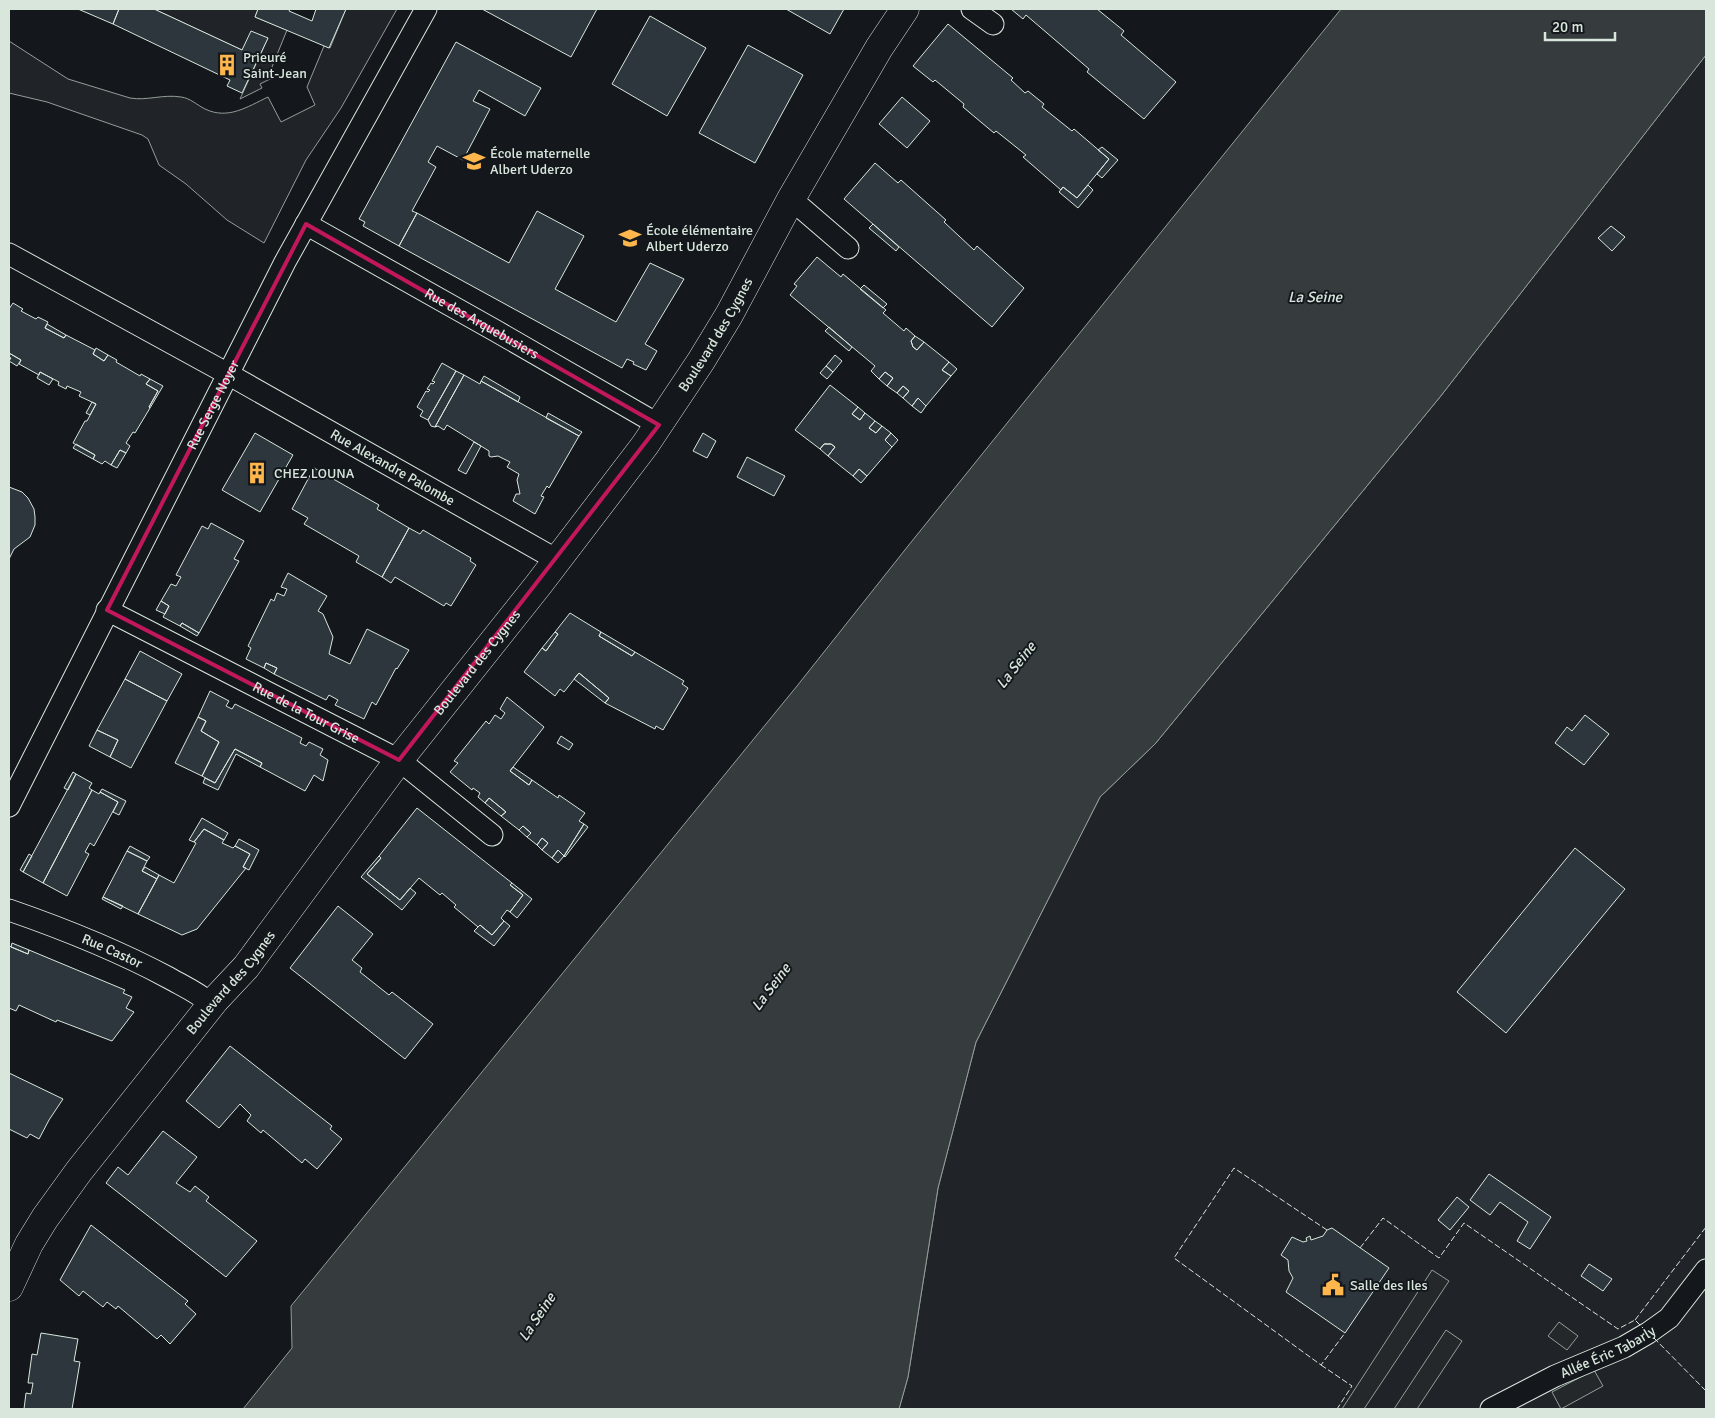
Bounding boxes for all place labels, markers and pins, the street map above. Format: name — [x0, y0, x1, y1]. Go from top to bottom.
place label: Prieuré Saint-Jean — [243, 49, 307, 82]
building icon: Prieuré Saint-Jean — [214, 52, 240, 78]
place label: École maternelle Albert Uderzo — [490, 145, 590, 178]
school or university icon: École maternelle Albert Uderzo — [461, 148, 487, 174]
place label: École élémentaire Albert Uderzo — [646, 222, 753, 255]
school or university icon: École élémentaire Albert Uderzo — [617, 225, 643, 251]
building icon: CHEZ LOUNA — [244, 460, 270, 486]
place label: CHEZ LOUNA — [274, 465, 355, 482]
public building icon: Salle des Iles — [1320, 1272, 1346, 1298]
place label: Salle des Iles — [1350, 1277, 1428, 1294]

